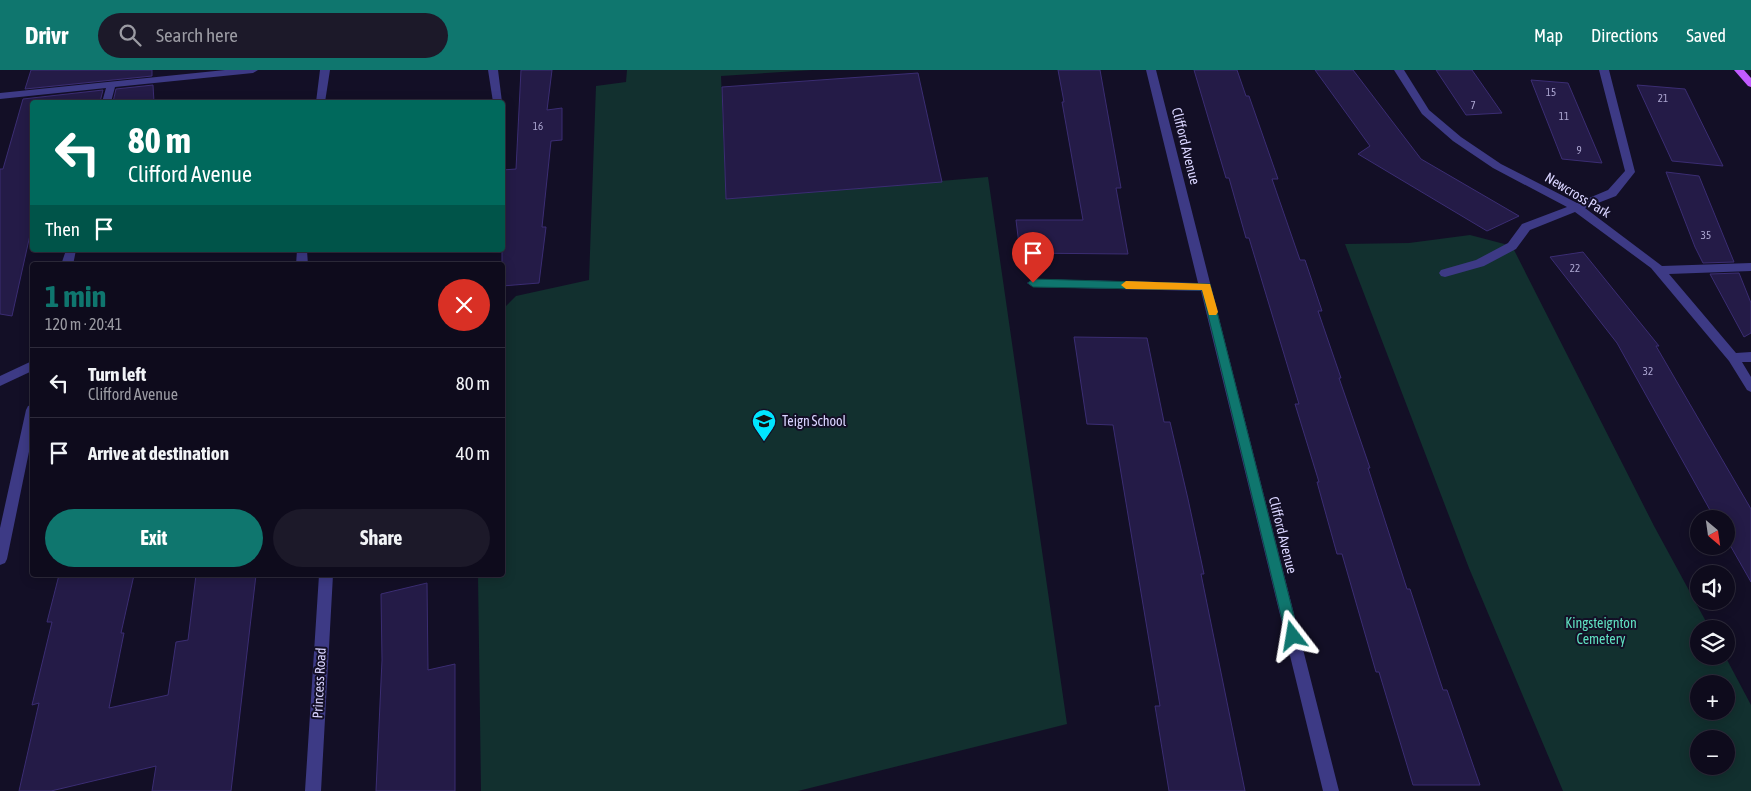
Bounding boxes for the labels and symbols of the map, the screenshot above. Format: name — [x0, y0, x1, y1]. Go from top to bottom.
house number: 15 — [1546, 86, 1556, 98]
house number: 21 — [1658, 92, 1668, 104]
house number: 7 — [1470, 99, 1476, 111]
street label: Clifford Avenue — [1169, 106, 1203, 186]
house number: 11 — [1559, 110, 1569, 122]
house number: 16 — [533, 120, 543, 132]
house number: 9 — [1576, 144, 1582, 156]
street label: Newcross Park — [1542, 169, 1614, 221]
house number: 35 — [1701, 229, 1711, 241]
pin — [1012, 232, 1054, 283]
house number: 22 — [1570, 262, 1580, 274]
house number: 32 — [1643, 365, 1653, 377]
school or university icon: Teign School — [751, 408, 777, 442]
place label: Teign School — [782, 413, 847, 429]
street label: Clifford Avenue — [1266, 495, 1300, 575]
north arrow — [1690, 510, 1735, 555]
position arrow — [1266, 609, 1318, 661]
park label: Kingsteignton Cemetery — [1565, 615, 1637, 647]
street label: Princess Road — [309, 647, 329, 719]

